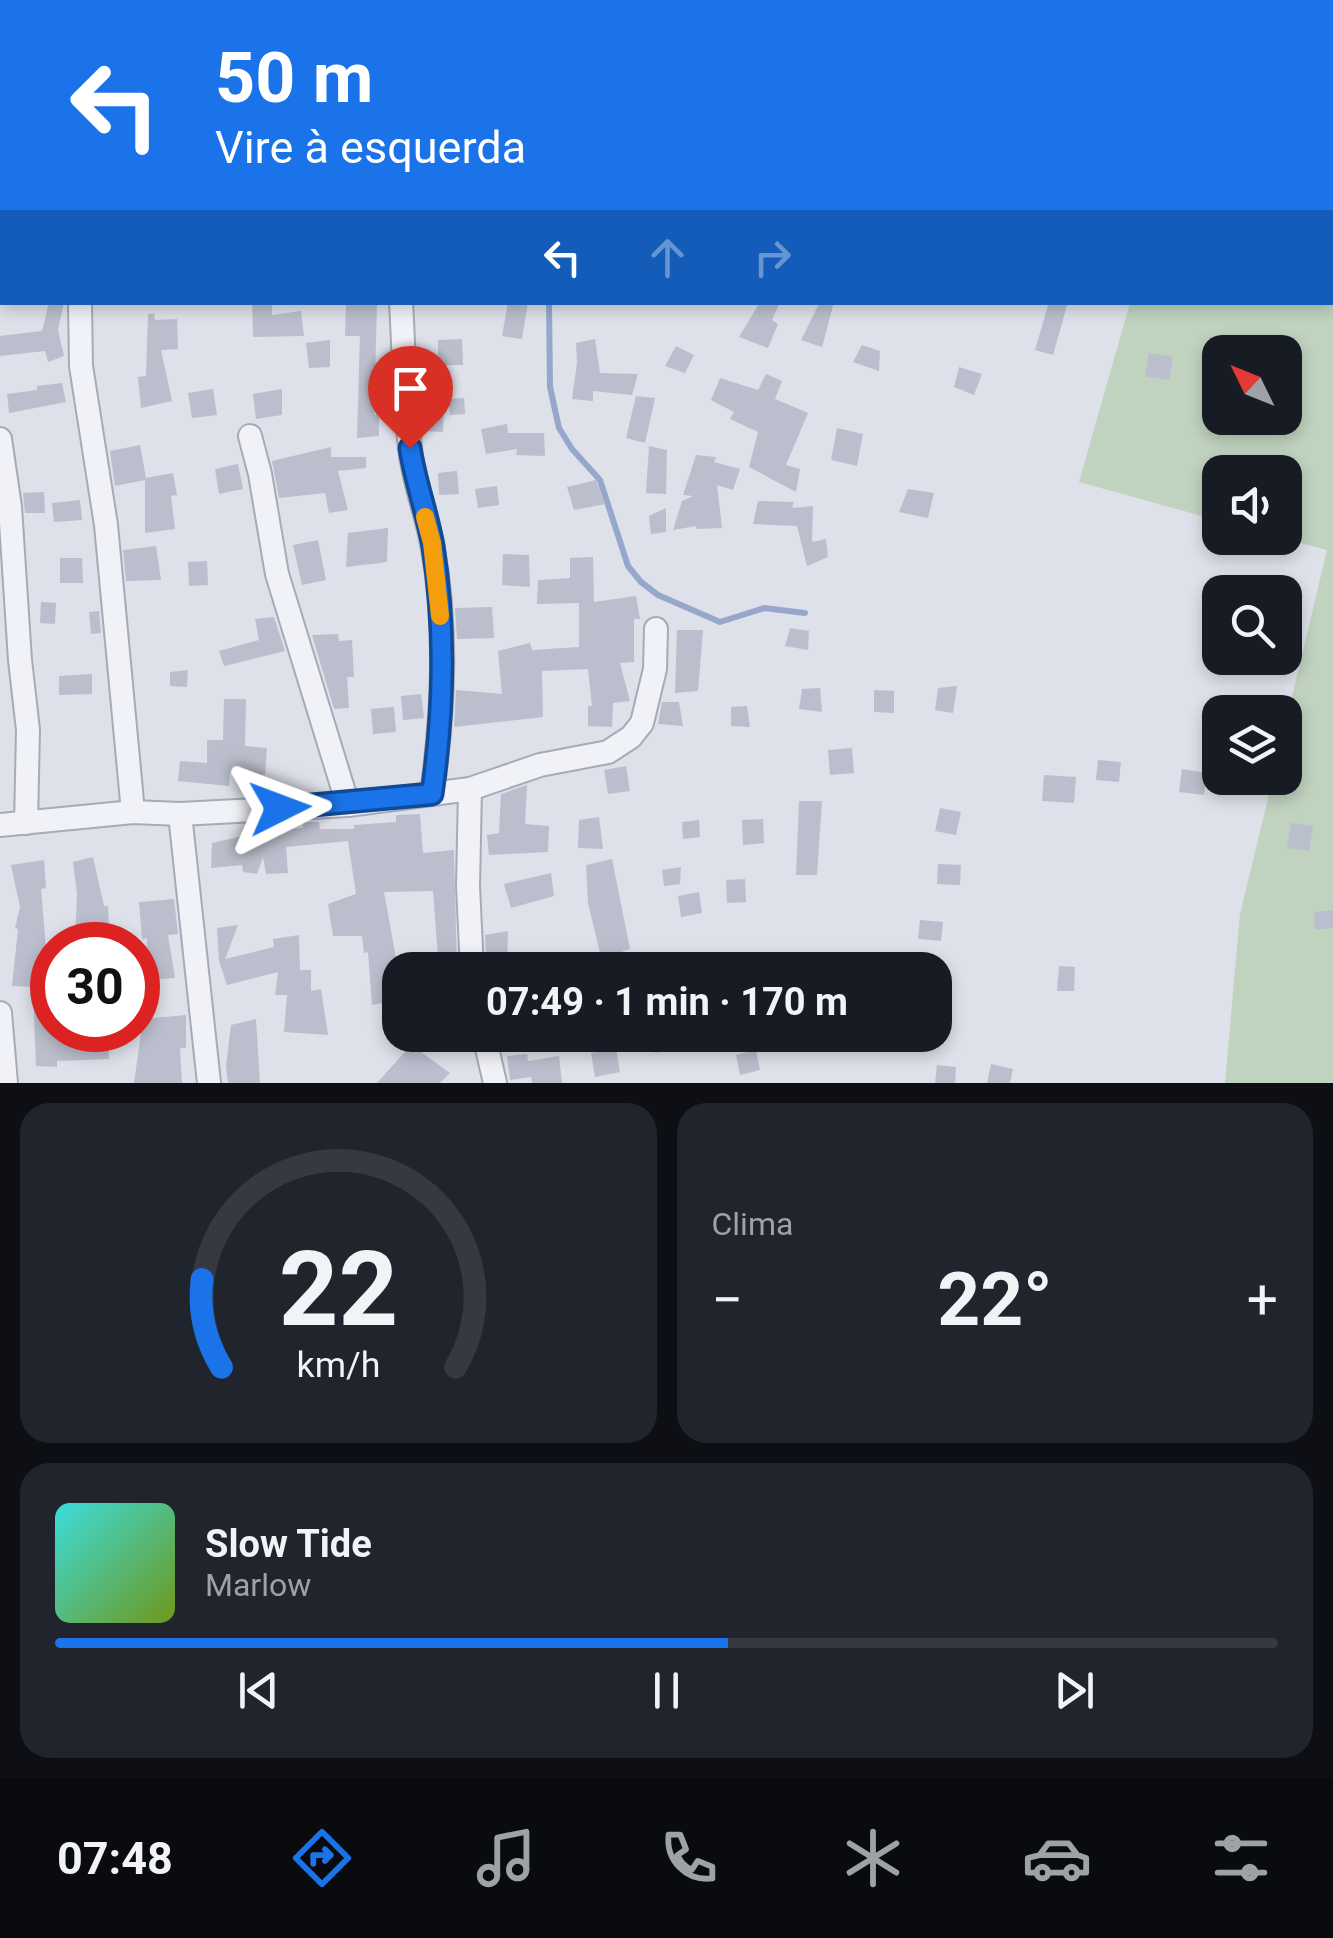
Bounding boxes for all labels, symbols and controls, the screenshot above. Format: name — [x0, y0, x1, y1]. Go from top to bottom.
text: 50 m — [215, 37, 373, 119]
icon: left — [50, 40, 180, 170]
text: Vire à esquerda — [215, 121, 526, 174]
icon: left — [535, 230, 590, 285]
icon: ahead — [640, 230, 695, 285]
icon: right — [745, 230, 800, 285]
north arrow — [1202, 335, 1302, 435]
map controls — [1202, 335, 1302, 795]
pin — [368, 346, 453, 449]
icon: arrive — [383, 361, 438, 416]
button: sound — [1202, 455, 1302, 555]
button: search — [1202, 575, 1302, 675]
button: layers — [1202, 695, 1302, 795]
position arrow — [228, 756, 332, 860]
speed limit sign: 30 — [30, 922, 160, 1052]
text: 07:49 · 1 min · 170 m — [486, 980, 848, 1024]
text: Clima — [712, 1205, 793, 1243]
text: 22 — [279, 1229, 398, 1350]
text: 22° — [937, 1255, 1053, 1343]
text: − — [712, 1268, 743, 1332]
text: + — [1247, 1268, 1278, 1332]
text: km/h — [296, 1344, 380, 1386]
text: Slow Tide — [205, 1522, 372, 1566]
text: Marlow — [205, 1566, 311, 1604]
icon: previous — [231, 1663, 286, 1718]
icon: pause — [639, 1663, 694, 1718]
icon: next — [1047, 1663, 1102, 1718]
icon: directions — [287, 1823, 357, 1893]
icon: music — [471, 1823, 541, 1893]
icon: phone — [654, 1823, 724, 1893]
icon: climate — [838, 1823, 908, 1893]
icon: car — [1022, 1823, 1092, 1893]
icon: filters — [1206, 1823, 1276, 1893]
text: 07:48 — [57, 1832, 173, 1885]

